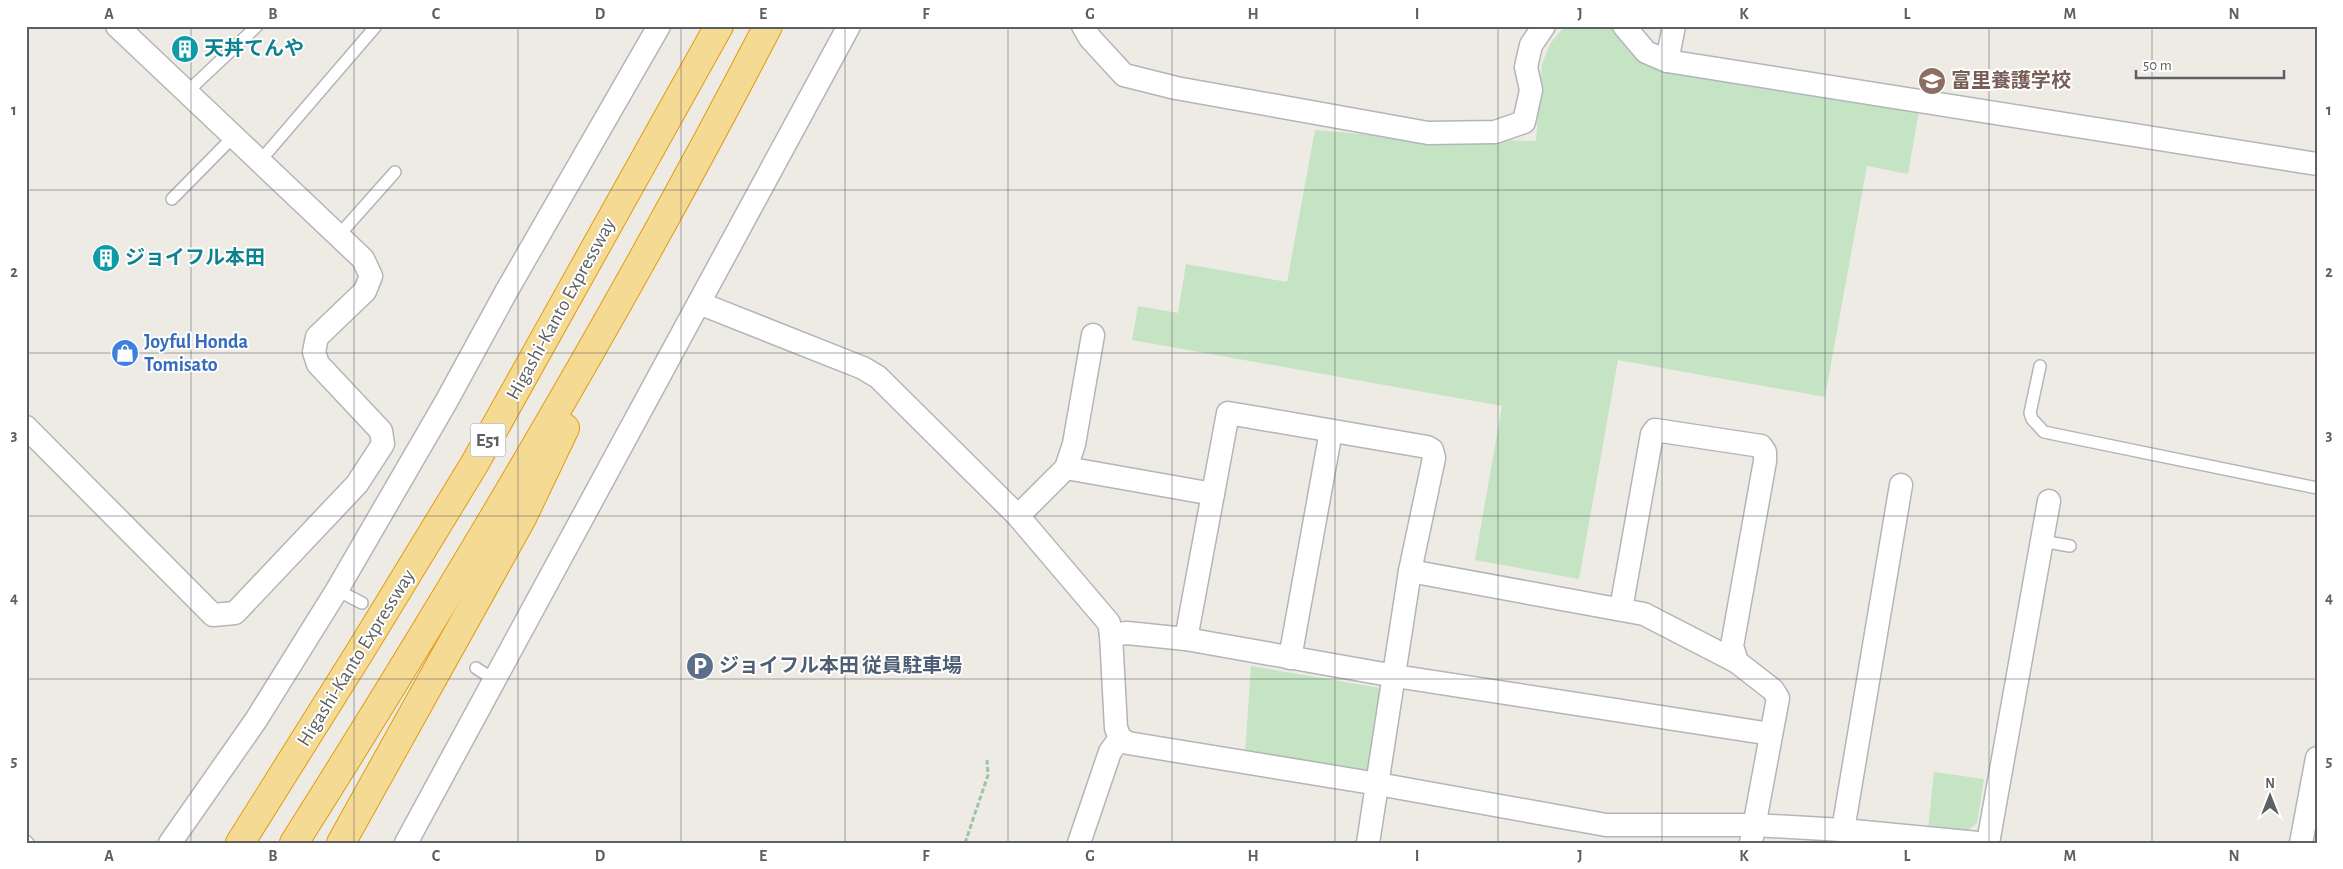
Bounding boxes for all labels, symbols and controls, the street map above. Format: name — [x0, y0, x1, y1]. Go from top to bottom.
text: A — [104, 6, 114, 22]
text: B — [268, 6, 278, 22]
text: C — [432, 6, 441, 22]
text: D — [595, 6, 606, 22]
text: E — [759, 6, 767, 22]
text: F — [922, 6, 930, 22]
text: G — [1085, 6, 1095, 22]
text: H — [1247, 6, 1259, 22]
text: I — [1415, 6, 1419, 22]
text: J — [1577, 6, 1583, 22]
text: K — [1739, 6, 1749, 22]
text: L — [1904, 6, 1911, 22]
text: M — [2064, 6, 2076, 22]
text: N — [2228, 6, 2240, 22]
building icon: 天丼てんや — [170, 34, 200, 64]
place label: 天丼てんや — [204, 37, 304, 59]
scale bar — [2136, 48, 2283, 80]
text: 50 m — [2143, 58, 2172, 73]
school or university icon: 富里養護学校 — [1917, 66, 1947, 96]
place label: 富里養護学校 — [1951, 69, 2071, 91]
text: 1 — [11, 102, 17, 118]
text: 1 — [2326, 102, 2332, 118]
street label: Higashi-Kanto Expressway — [503, 214, 619, 403]
building icon: ジョイフル本田 — [91, 243, 121, 273]
place label: ジョイフル本田 — [125, 247, 265, 268]
text: 2 — [10, 264, 18, 280]
text: 2 — [2325, 264, 2333, 280]
place label: Joyful Honda Tomisato — [144, 332, 249, 375]
shop icon: Joyful Honda Tomisato — [110, 338, 140, 368]
road number: E51 — [470, 424, 506, 456]
text: 3 — [11, 427, 18, 443]
text: 3 — [2326, 427, 2333, 443]
street label: Higashi-Kanto Expressway — [293, 566, 419, 750]
text: 4 — [10, 590, 18, 606]
text: 4 — [2325, 590, 2333, 606]
parking icon: ジョイフル本田 従員駐車場 — [685, 651, 715, 681]
place label: ジョイフル本田 従員駐車場 — [719, 655, 962, 676]
text: 5 — [11, 753, 18, 769]
text: 5 — [2326, 753, 2333, 769]
north arrow — [2246, 772, 2296, 822]
text: N — [2265, 777, 2275, 791]
text: A — [104, 848, 114, 864]
text: B — [268, 848, 278, 864]
text: C — [432, 848, 441, 864]
text: D — [595, 848, 606, 864]
text: E — [759, 848, 767, 864]
text: F — [922, 848, 930, 864]
text: G — [1085, 848, 1095, 864]
text: H — [1247, 848, 1259, 864]
text: I — [1415, 848, 1419, 864]
text: J — [1577, 848, 1583, 864]
text: K — [1739, 848, 1749, 864]
text: L — [1904, 848, 1911, 864]
text: M — [2064, 848, 2076, 864]
text: N — [2228, 848, 2240, 864]

